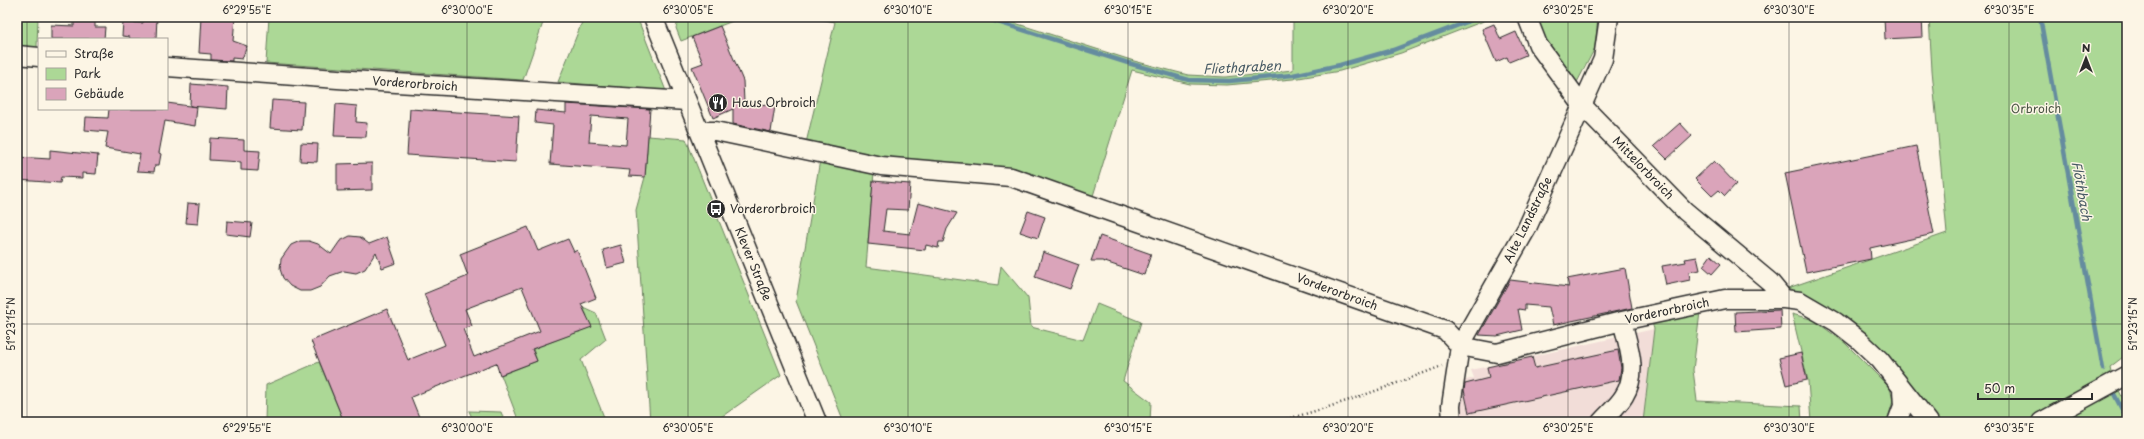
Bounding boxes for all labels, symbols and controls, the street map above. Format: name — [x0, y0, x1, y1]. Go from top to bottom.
text: 6°29'55"E — [222, 2, 272, 17]
text: 6°30'00"E — [441, 2, 493, 17]
text: 6°30'05"E — [662, 2, 714, 17]
text: 6°30'10"E — [883, 2, 933, 17]
text: 6°30'15"E — [1104, 2, 1152, 17]
text: 6°30'20"E — [1322, 2, 1374, 17]
text: 6°30'25"E — [1543, 2, 1593, 17]
text: 6°30'30"E — [1763, 2, 1815, 17]
text: 6°30'35"E — [1984, 2, 2034, 17]
legend — [38, 38, 168, 110]
north arrow — [2066, 38, 2106, 78]
text: N — [2082, 39, 2091, 56]
text: Straße — [74, 44, 114, 62]
water label: Fliethgraben — [1202, 55, 1282, 78]
text: Park — [74, 64, 101, 82]
street label: Vorderorbroich — [372, 71, 458, 95]
text: Gebäude — [74, 84, 124, 102]
restaurant icon: Haus Orbroich — [707, 92, 729, 114]
place label: Haus Orbroich — [732, 93, 816, 111]
park label: Orbroich — [2011, 99, 2061, 117]
street label: Mittelorbroich — [1609, 132, 1679, 203]
water label: Flöthbach — [2068, 160, 2097, 223]
street label: Alte Landstraße — [1498, 173, 1556, 266]
bus stop icon: Vorderorbroich — [705, 198, 727, 220]
place label: Vorderorbroich — [730, 199, 816, 217]
street label: Klever Straße — [731, 224, 777, 303]
street label: Vorderorbroich — [1294, 268, 1381, 314]
street label: Vorderorbroich — [1623, 292, 1711, 328]
text: 51°23'15"N — [3, 297, 18, 351]
text: 51°23'15"N — [2125, 297, 2140, 351]
scale bar — [1978, 375, 2092, 401]
text: 50 m — [1984, 379, 2015, 397]
text: 6°29'55"E — [222, 420, 272, 435]
text: 6°30'00"E — [441, 420, 493, 435]
text: 6°30'05"E — [662, 420, 714, 435]
text: 6°30'10"E — [883, 420, 933, 435]
text: 6°30'15"E — [1104, 420, 1152, 435]
text: 6°30'20"E — [1322, 420, 1374, 435]
text: 6°30'25"E — [1543, 420, 1593, 435]
text: 6°30'30"E — [1763, 420, 1815, 435]
text: 6°30'35"E — [1984, 420, 2034, 435]

